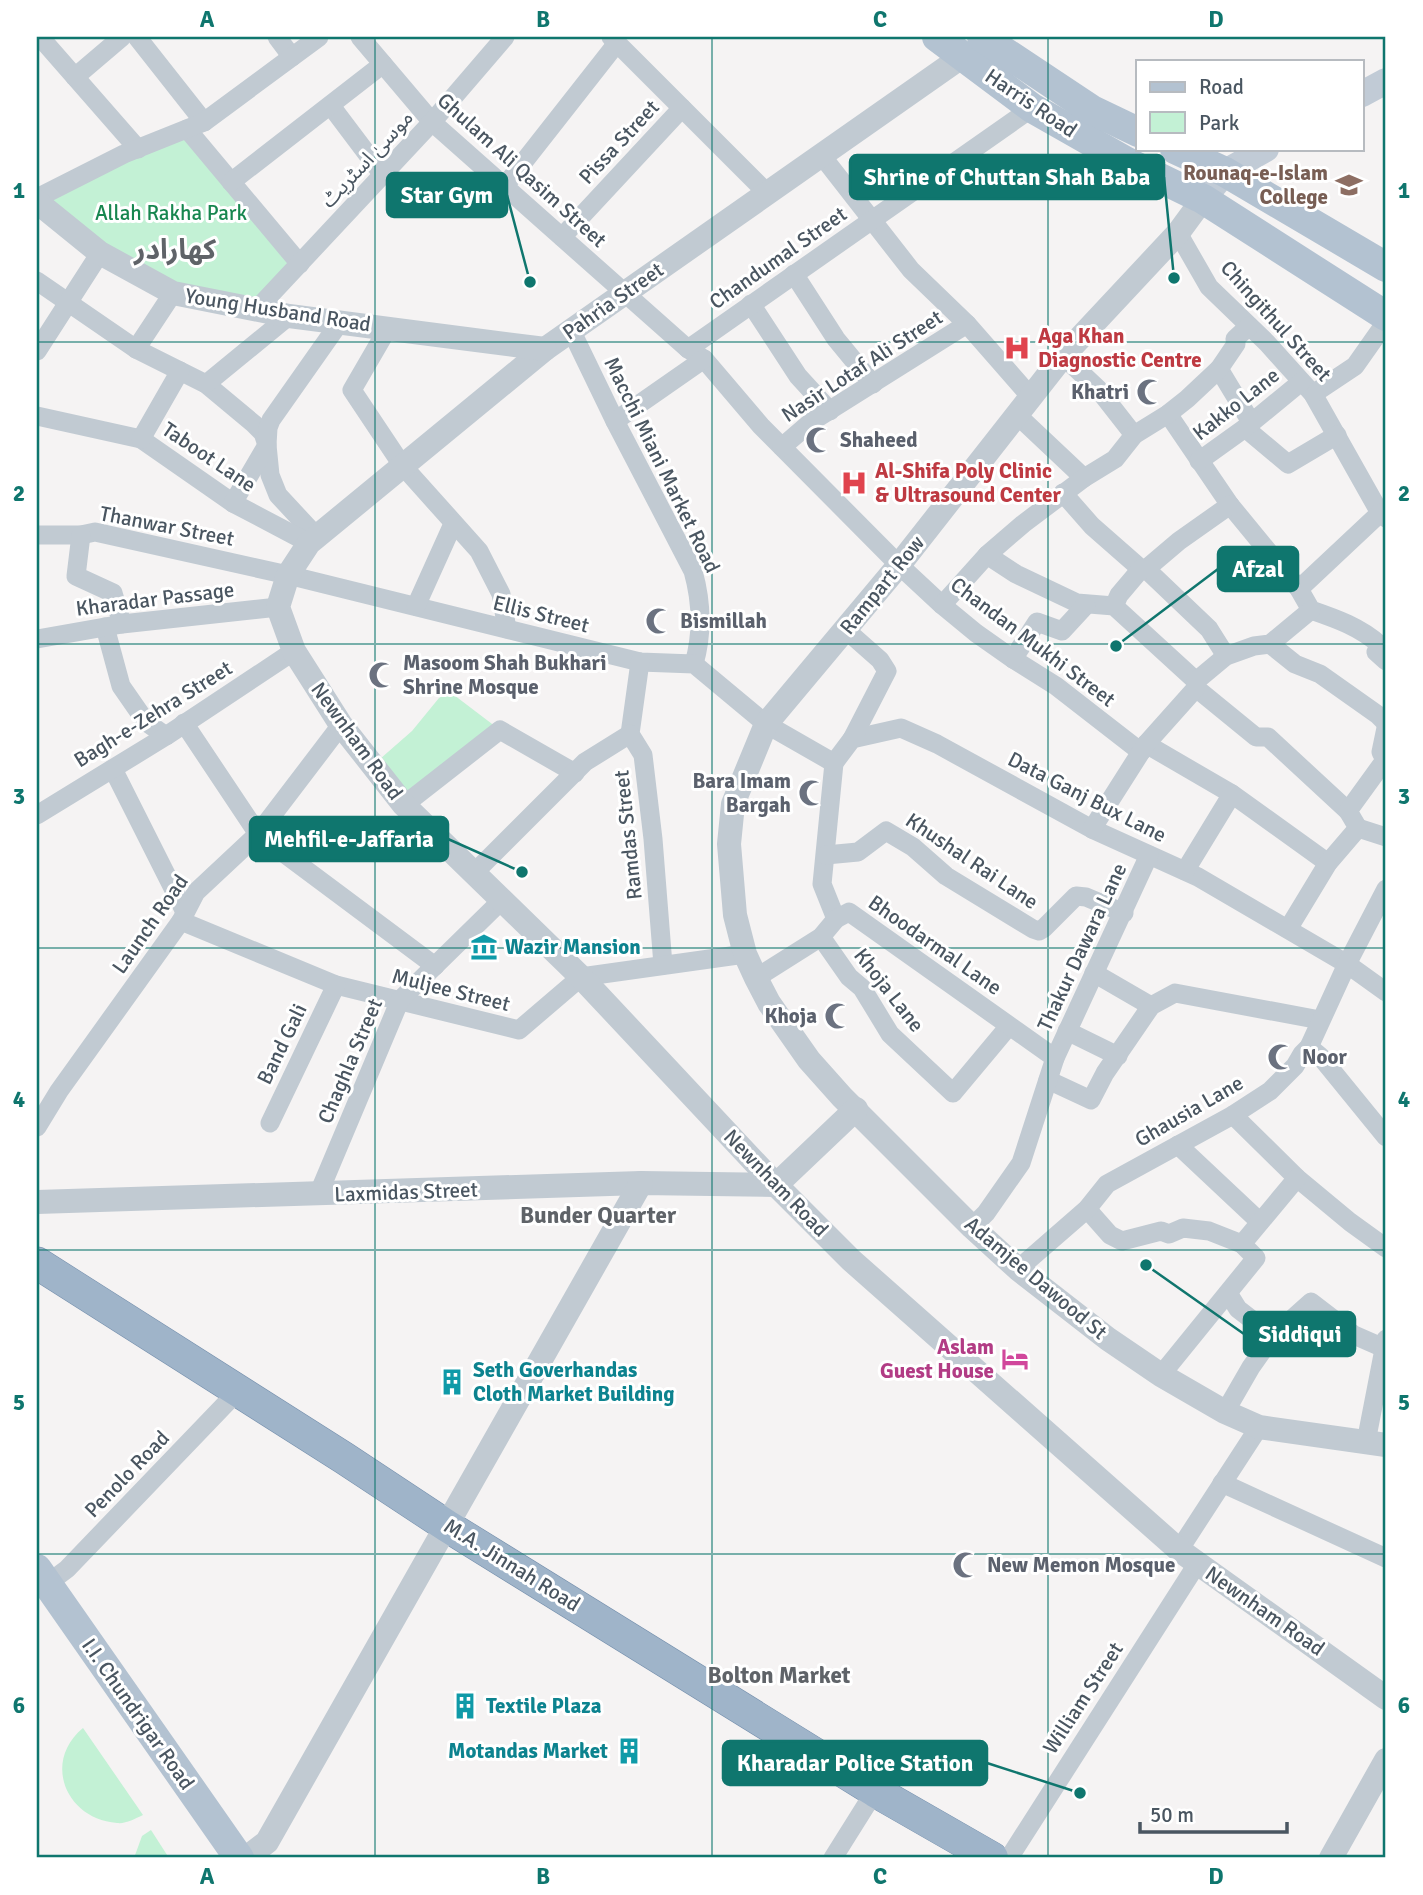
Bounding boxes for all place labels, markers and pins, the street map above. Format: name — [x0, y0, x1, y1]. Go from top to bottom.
callout: Shrine of Chuttan Shah Baba — [850, 155, 1164, 199]
place label: Rounaq-e-Islam College — [1183, 160, 1328, 210]
school or university icon: Rounaq-e-Islam College — [1334, 170, 1364, 200]
callout: Star Gym — [387, 173, 507, 217]
place label: Aga Khan Diagnostic Centre — [1038, 323, 1202, 373]
hospital icon: Aga Khan Diagnostic Centre — [1002, 333, 1032, 363]
mosque icon: Khatri — [1135, 377, 1165, 407]
place label: Khatri — [1071, 379, 1129, 405]
mosque icon: Shaheed — [804, 425, 834, 455]
place label: Shaheed — [840, 427, 917, 453]
place label: Al-Shifa Poly Clinic & Ultrasound Center — [875, 458, 1062, 508]
hospital icon: Al-Shifa Poly Clinic & Ultrasound Center — [839, 468, 869, 498]
callout: Afzal — [1218, 547, 1298, 591]
mosque icon: Bismillah — [644, 606, 674, 636]
place label: Bismillah — [680, 608, 767, 634]
place label: Masoom Shah Bukhari Shrine Mosque — [403, 650, 607, 700]
mosque icon: Masoom Shah Bukhari Shrine Mosque — [367, 660, 397, 690]
place label: Bara Imam Bargah — [692, 768, 791, 818]
mosque icon: Bara Imam Bargah — [797, 778, 827, 808]
callout: Mehfil-e-Jaffaria — [250, 817, 448, 861]
museum icon: Wazir Mansion — [469, 932, 499, 962]
place label: Wazir Mansion — [505, 934, 641, 960]
mosque icon: Khoja — [823, 1001, 853, 1031]
place label: Khoja — [764, 1003, 817, 1029]
mosque icon: Noor — [1266, 1042, 1296, 1072]
place label: Noor — [1302, 1044, 1348, 1070]
callout: Siddiqui — [1244, 1312, 1355, 1356]
place label: Aslam Guest House — [880, 1334, 994, 1384]
hotel icon: Aslam Guest House — [1000, 1344, 1030, 1374]
place label: Seth Goverhandas Cloth Market Building — [473, 1357, 675, 1407]
building icon: Seth Goverhandas Cloth Market Building — [437, 1367, 467, 1397]
mosque icon: New Memon Mosque — [951, 1550, 981, 1580]
place label: New Memon Mosque — [987, 1552, 1175, 1578]
building icon: Textile Plaza — [450, 1691, 480, 1721]
place label: Textile Plaza — [486, 1693, 602, 1719]
building icon: Motandas Market — [614, 1736, 644, 1766]
place label: Motandas Market — [448, 1738, 608, 1764]
callout: Kharadar Police Station — [723, 1741, 987, 1785]

